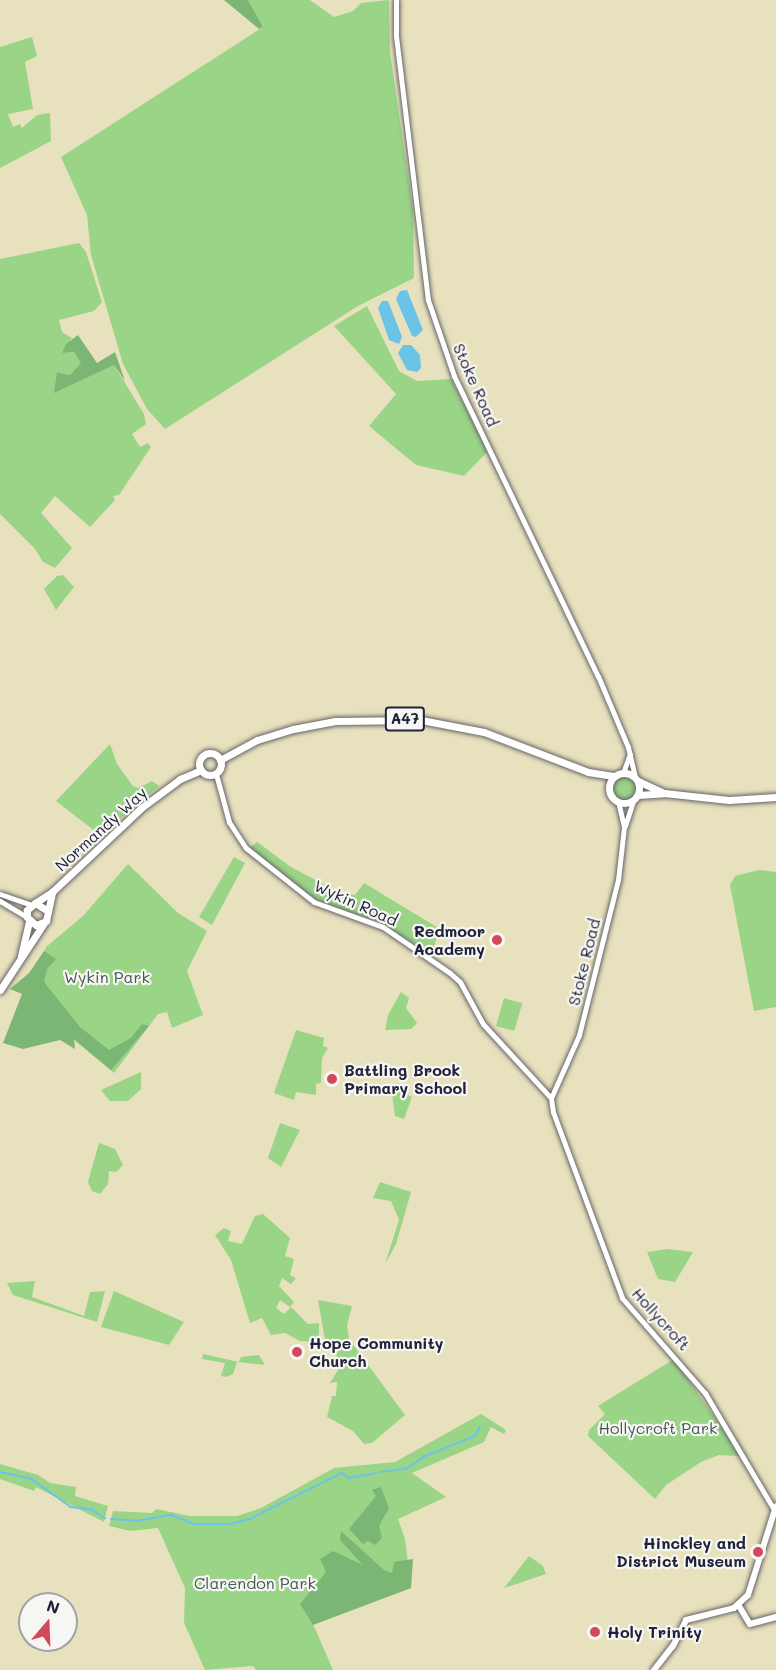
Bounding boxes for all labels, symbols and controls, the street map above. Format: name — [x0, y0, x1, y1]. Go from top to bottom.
street label: Stoke Road — [449, 340, 503, 430]
road number: A47 — [384, 707, 426, 731]
street label: Normandy Way — [51, 783, 151, 875]
street label: Wykin Road — [311, 876, 401, 930]
street label: Stoke Road — [564, 917, 604, 1007]
place label: Redmoor Academy — [413, 921, 485, 959]
marker: Redmoor Academy — [490, 933, 504, 947]
park label: Wykin Park — [64, 967, 150, 987]
place label: Battling Brook Primary School — [344, 1060, 467, 1098]
marker: Battling Brook Primary School — [325, 1072, 339, 1086]
street label: Hollycroft — [628, 1284, 694, 1354]
place label: Hope Community Church — [309, 1333, 443, 1371]
marker: Hope Community Church — [290, 1345, 304, 1359]
park label: Hollycroft Park — [599, 1418, 717, 1438]
place label: Hinckley and District Museum — [616, 1533, 746, 1571]
marker: Hinckley and District Museum — [751, 1545, 765, 1559]
park label: Clarendon Park — [194, 1573, 316, 1593]
north arrow — [18, 1592, 78, 1652]
text: N — [44, 1594, 63, 1618]
place label: Holy Trinity — [607, 1622, 702, 1642]
marker: Holy Trinity — [588, 1625, 602, 1639]

